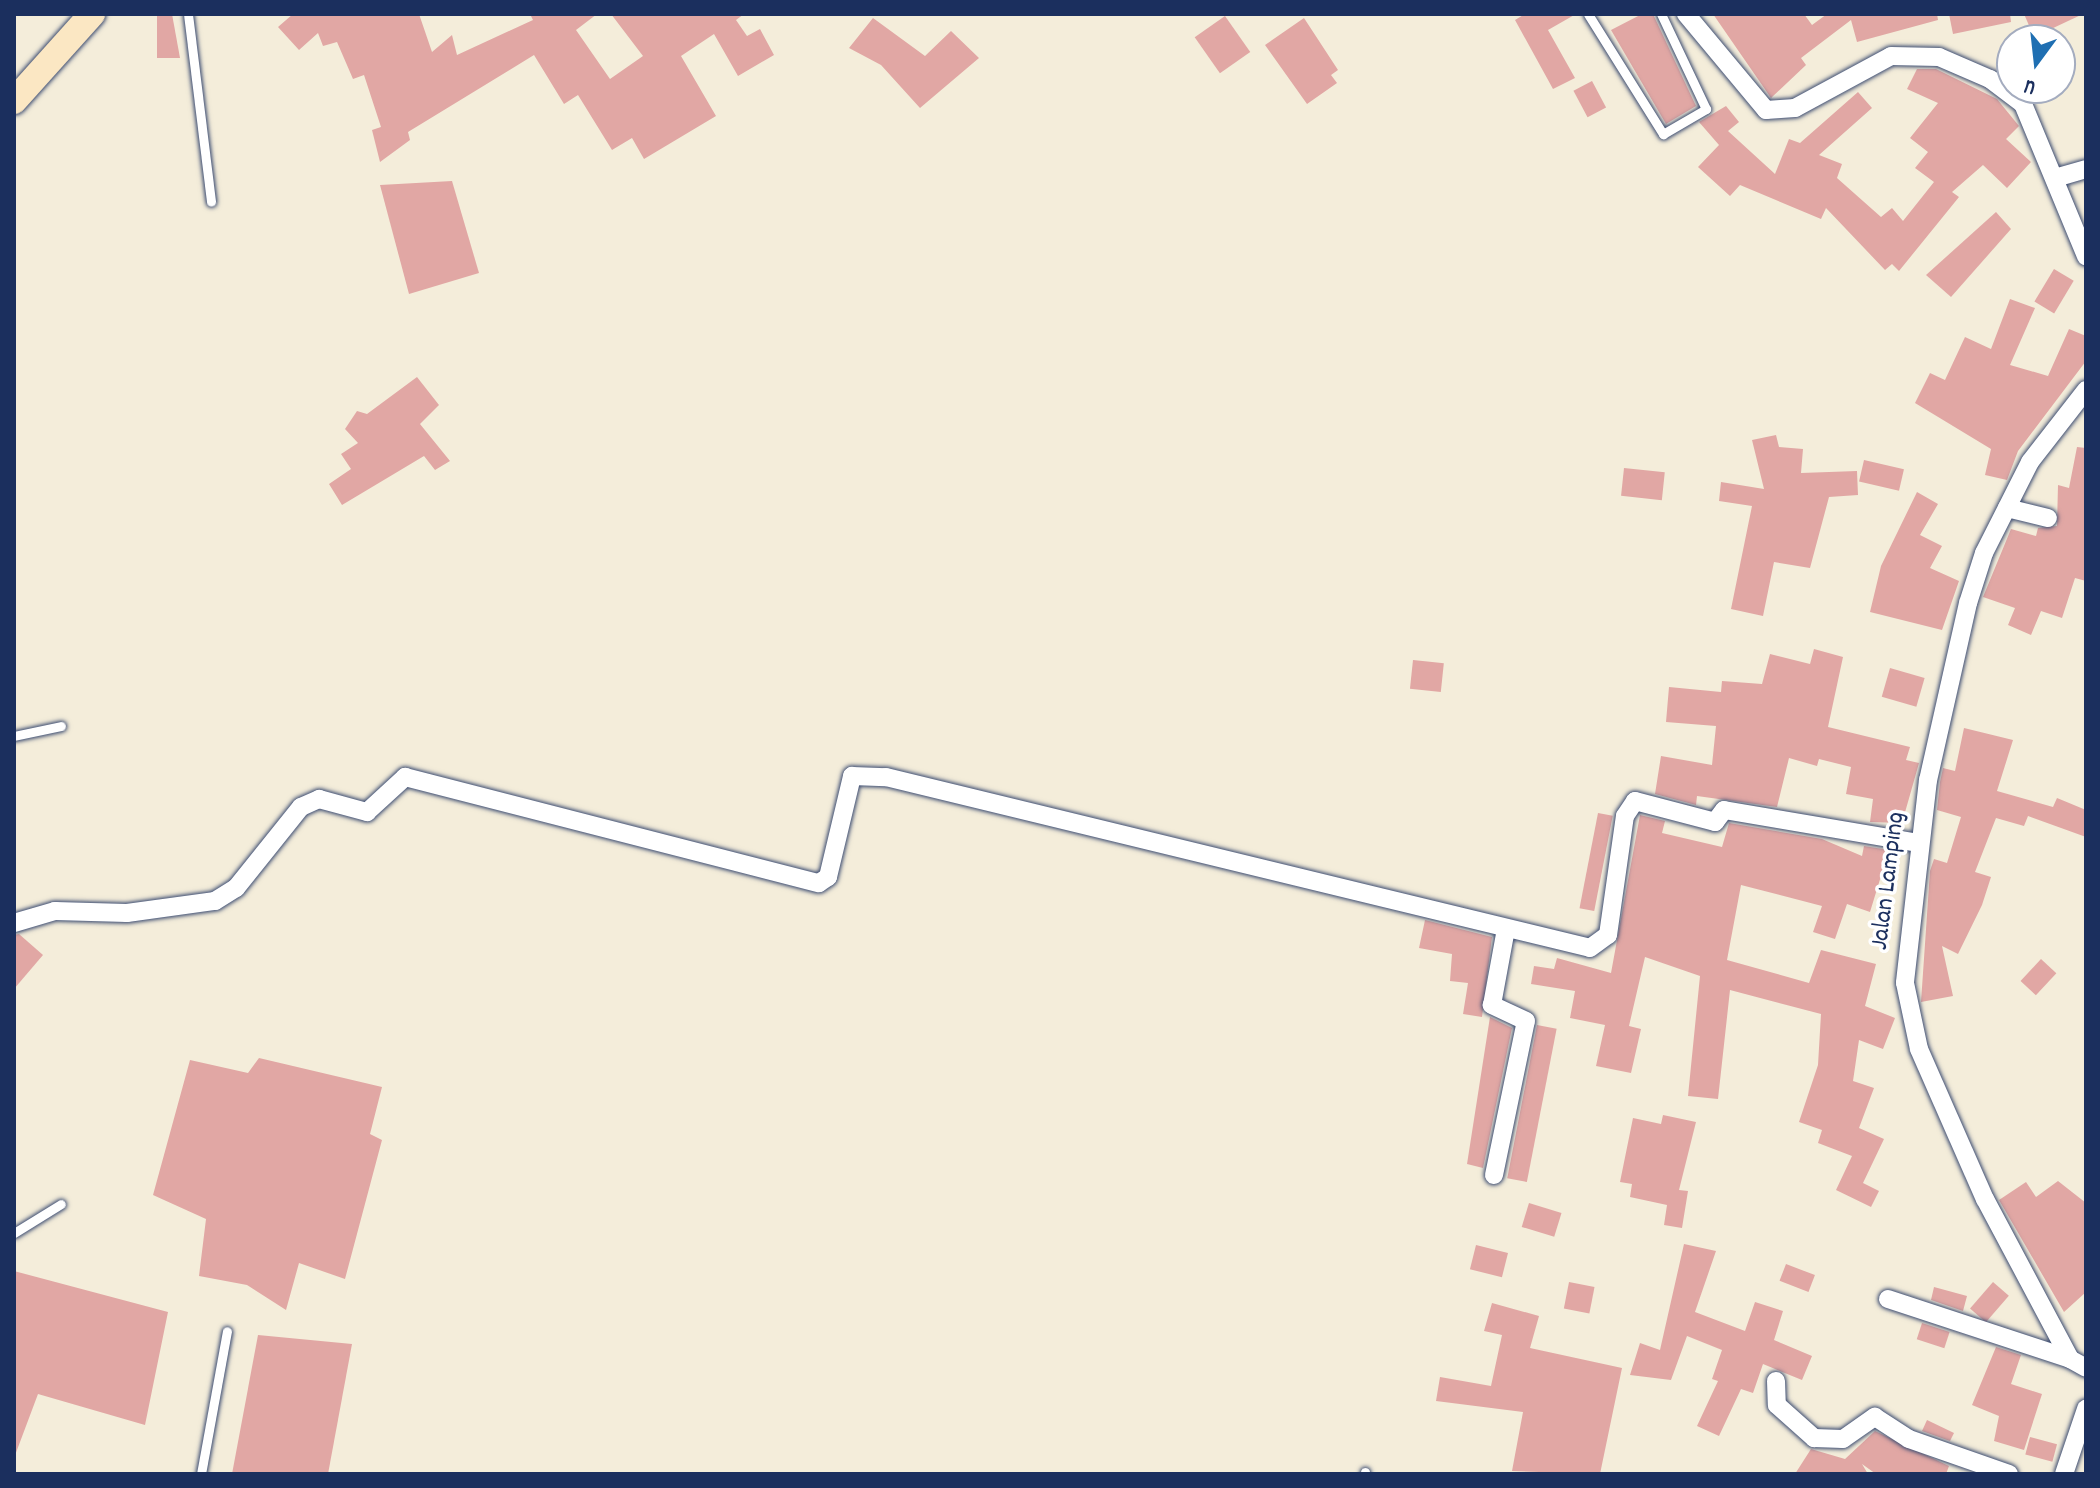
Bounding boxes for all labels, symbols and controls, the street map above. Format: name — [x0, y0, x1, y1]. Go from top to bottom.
north arrow — [1996, 24, 2076, 104]
text: U — [2021, 69, 2039, 102]
street label: Jalan Lamping — [1865, 810, 1913, 952]

